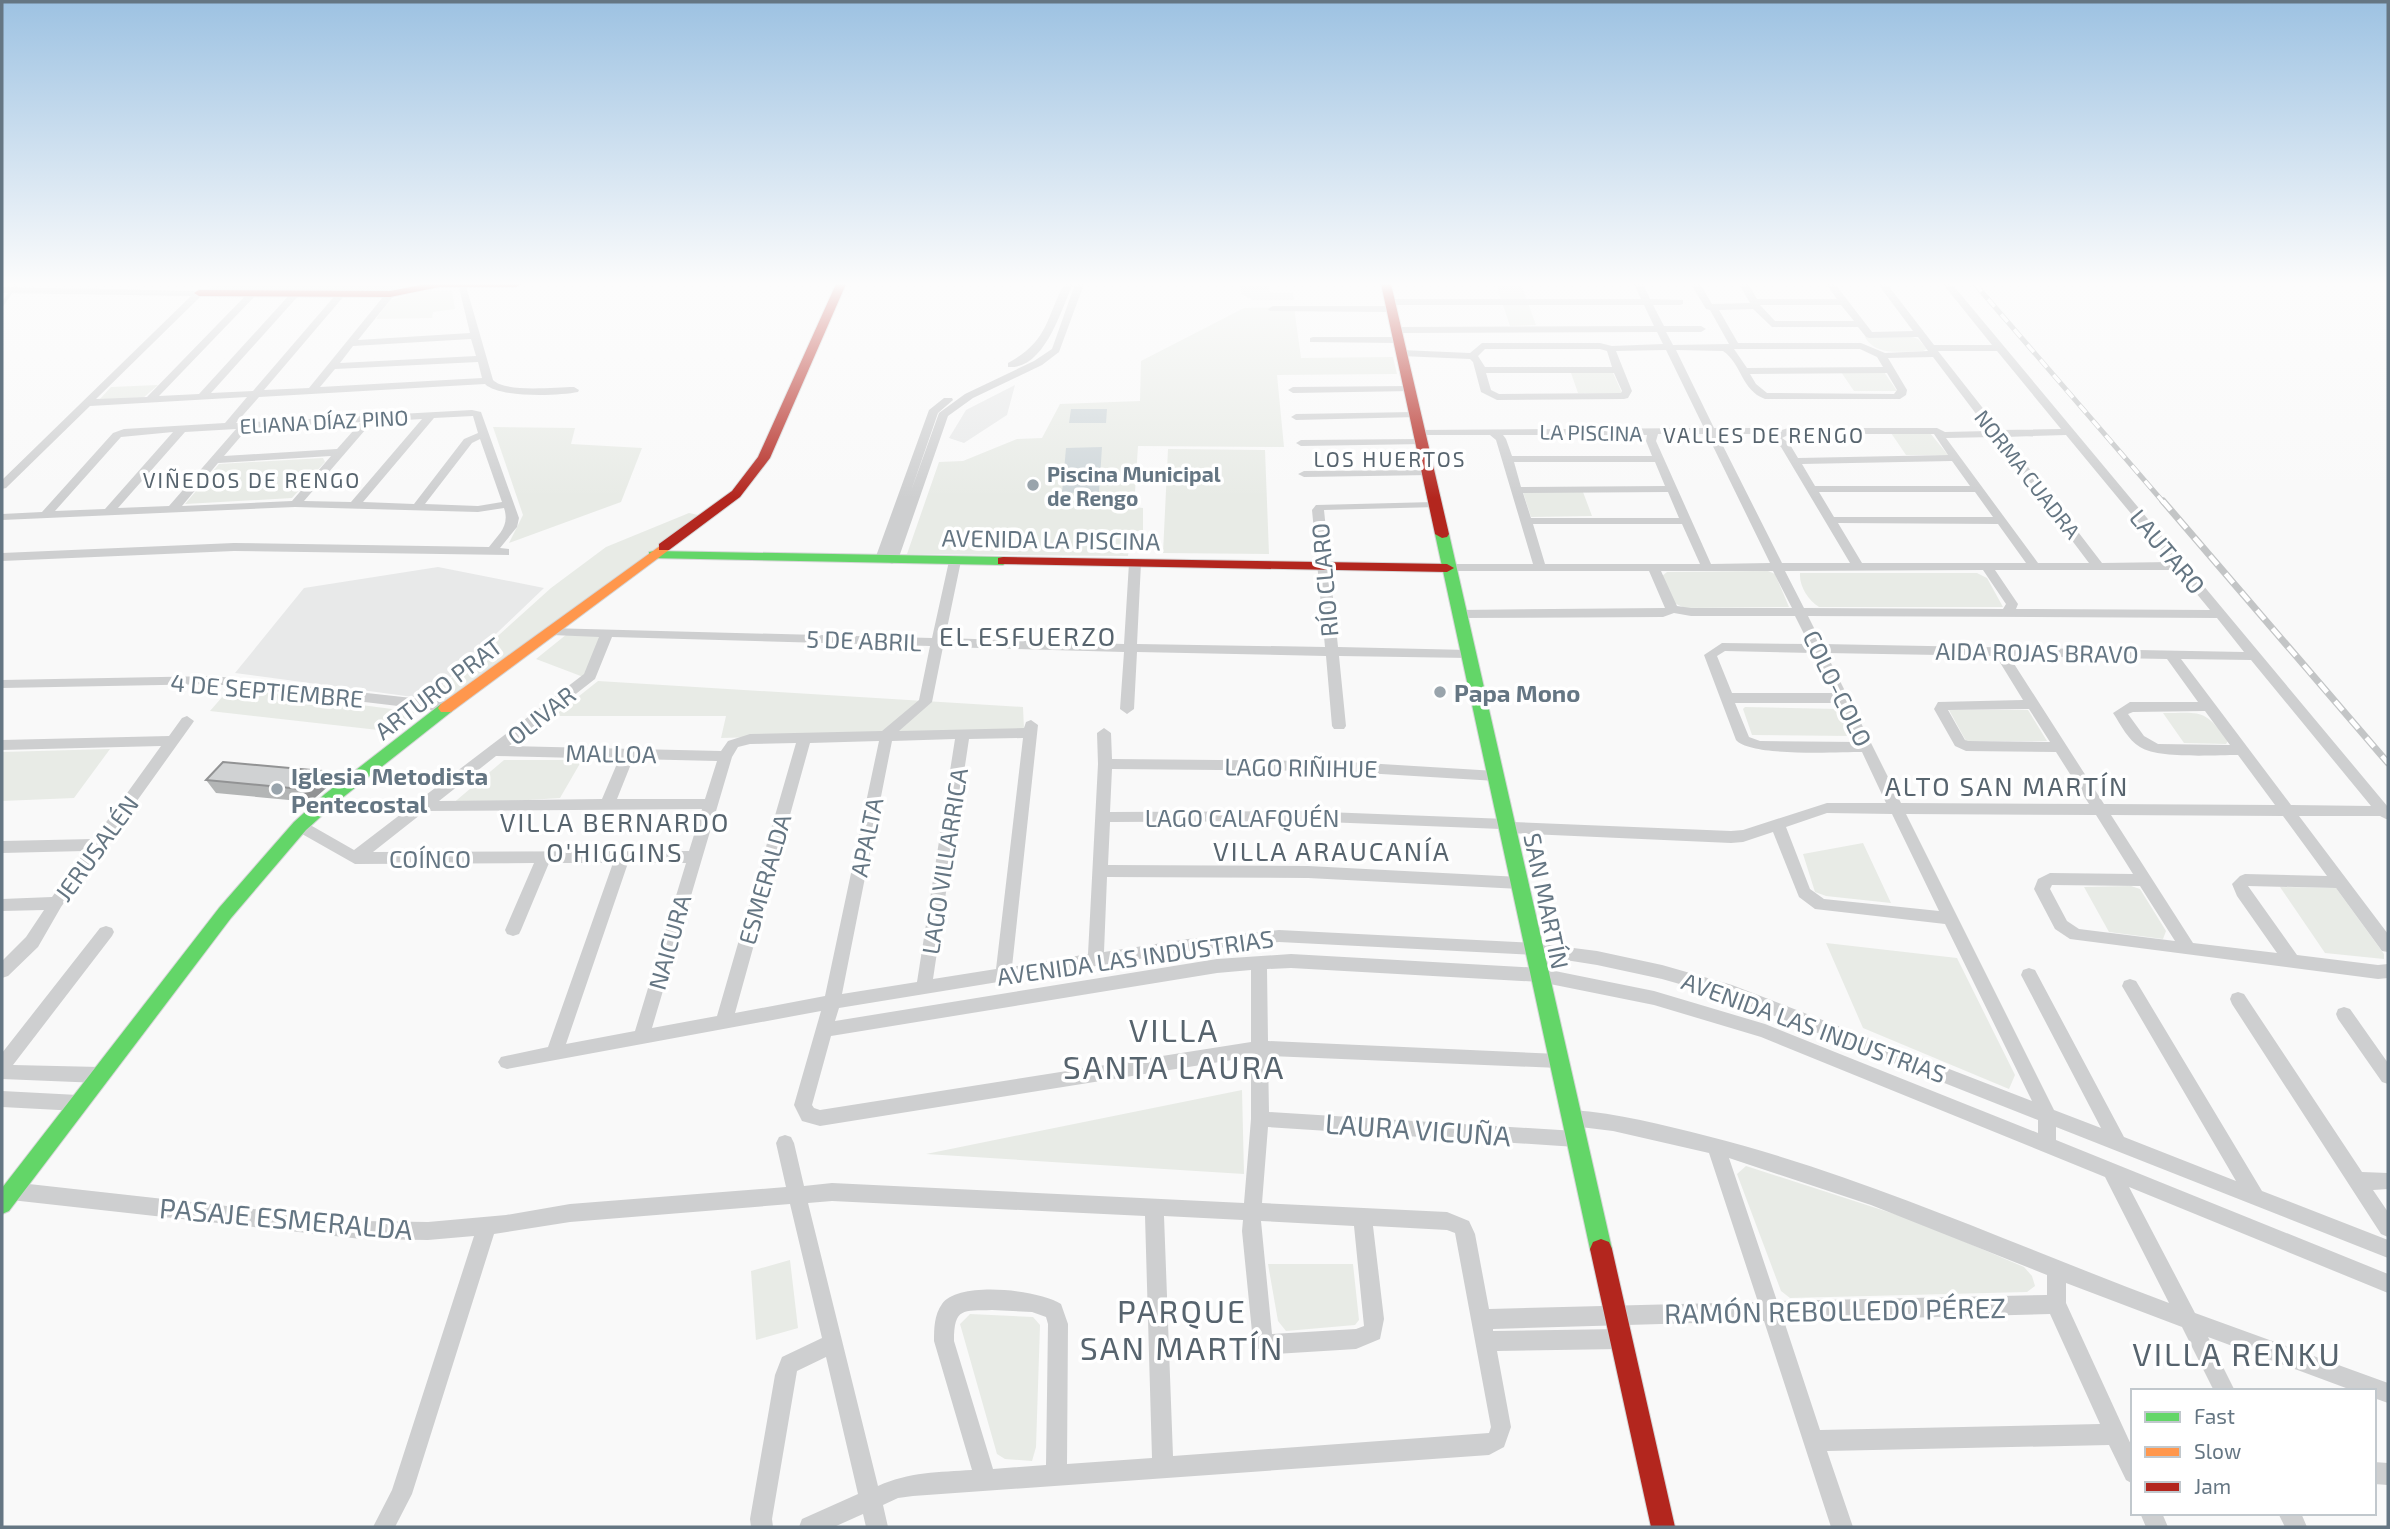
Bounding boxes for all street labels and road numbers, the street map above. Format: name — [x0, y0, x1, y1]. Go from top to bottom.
street label: ELIANA DÍAZ PINO — [239, 404, 409, 438]
street label: NORMA CUADRA — [1970, 405, 2086, 543]
street label: LA PISCINA — [1539, 419, 1643, 445]
street label: LAUTARO — [2124, 503, 2212, 599]
street label: RÍO CLARO — [1305, 522, 1343, 638]
street label: AVENIDA LA PISCINA — [941, 523, 1161, 555]
street label: 5 DE ABRIL — [806, 623, 922, 657]
street label: COLO-COLO — [1797, 625, 1879, 751]
street label: ARTURO PRAT — [369, 631, 507, 745]
street label: AIDA ROJAS BRAVO — [1935, 636, 2139, 668]
street label: 4 DE SEPTIEMBRE — [169, 667, 365, 713]
street label: OLIVAR — [501, 679, 581, 751]
street label: MALLOA — [565, 738, 657, 768]
street label: LAGO RIÑIHUE — [1224, 751, 1378, 783]
street label: LAGO VILLARRICA — [915, 766, 973, 956]
street label: JERUSALÉN — [48, 790, 144, 906]
street label: APALTA — [843, 795, 889, 879]
street label: LAGO CALAFQUÉN — [1145, 803, 1339, 832]
street label: ESMERALDA — [732, 810, 796, 948]
street label: SAN MARTÍN — [1518, 830, 1576, 972]
street label: COÍNCO — [389, 844, 471, 873]
street label: NAICURA — [642, 891, 696, 993]
street label: AVENIDA LAS INDUSTRIAS — [995, 923, 1275, 991]
street label: AVENIDA LAS INDUSTRIAS — [1678, 966, 1950, 1088]
street label: LAURA VICUÑA — [1324, 1106, 1513, 1152]
street label: PASAJE ESMERALDA — [158, 1190, 415, 1246]
street label: RAMÓN REBOLLEDO PÉREZ — [1664, 1290, 2006, 1330]

